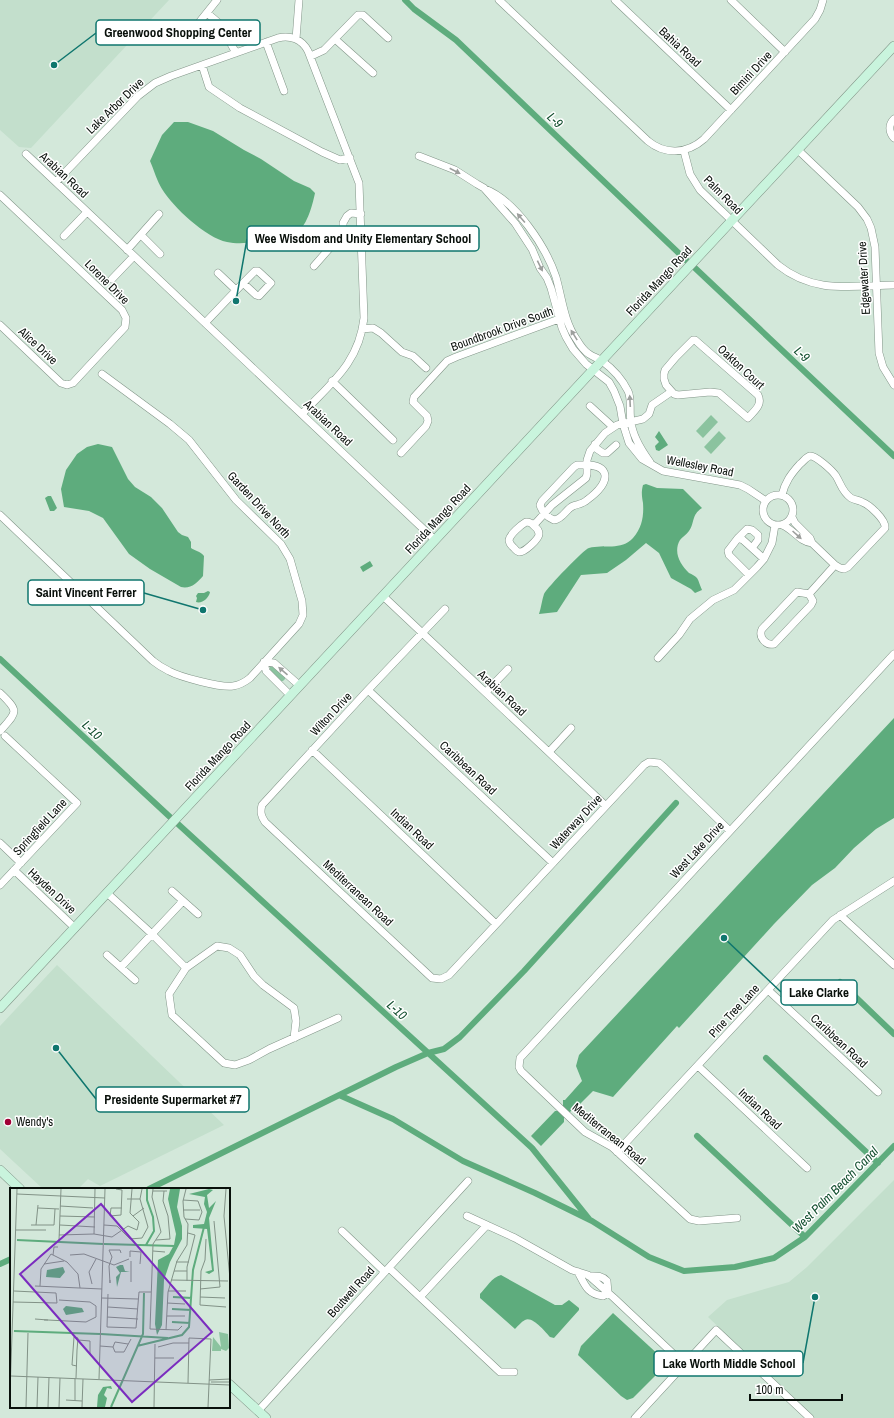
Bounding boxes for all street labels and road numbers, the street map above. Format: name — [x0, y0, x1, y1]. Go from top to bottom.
street label: Bahia Road — [656, 23, 704, 71]
street label: Bimini Drive — [727, 48, 775, 98]
street label: Lake Arbor Drive — [83, 75, 147, 137]
street label: Arabian Road — [36, 148, 92, 202]
street label: Palm Road — [700, 172, 746, 218]
street label: Edgewater Drive — [854, 241, 874, 315]
street label: Florida Mango Road — [623, 243, 695, 319]
street label: Lorene Drive — [81, 256, 133, 308]
street label: Boundbrook Drive South — [449, 303, 555, 355]
street label: Alice Drive — [14, 323, 61, 368]
street label: Oakton Court — [714, 341, 768, 393]
street label: Arabian Road — [300, 396, 356, 450]
street label: Wellesley Road — [665, 452, 735, 480]
street label: Garden Drive North — [224, 468, 294, 542]
street label: Florida Mango Road — [402, 481, 474, 557]
street label: Arabian Road — [474, 666, 530, 720]
street label: Wilton Drive — [307, 689, 355, 739]
street label: Florida Mango Road — [182, 718, 254, 794]
street label: Caribbean Road — [436, 738, 500, 798]
street label: Waterway Drive — [546, 791, 606, 853]
street label: Springfield Lane — [10, 795, 70, 859]
street label: Indian Road — [387, 805, 437, 853]
street label: West Lake Drive — [666, 818, 728, 882]
street label: Mediterranean Road — [320, 856, 396, 930]
street label: Hayden Drive — [25, 865, 79, 917]
street label: Pine Tree Lane — [705, 981, 763, 1041]
street label: Caribbean Road — [807, 1011, 871, 1071]
street label: Indian Road — [735, 1085, 785, 1133]
street label: Mediterranean Road — [569, 1099, 649, 1169]
street label: Boutwell Road — [324, 1263, 378, 1321]

